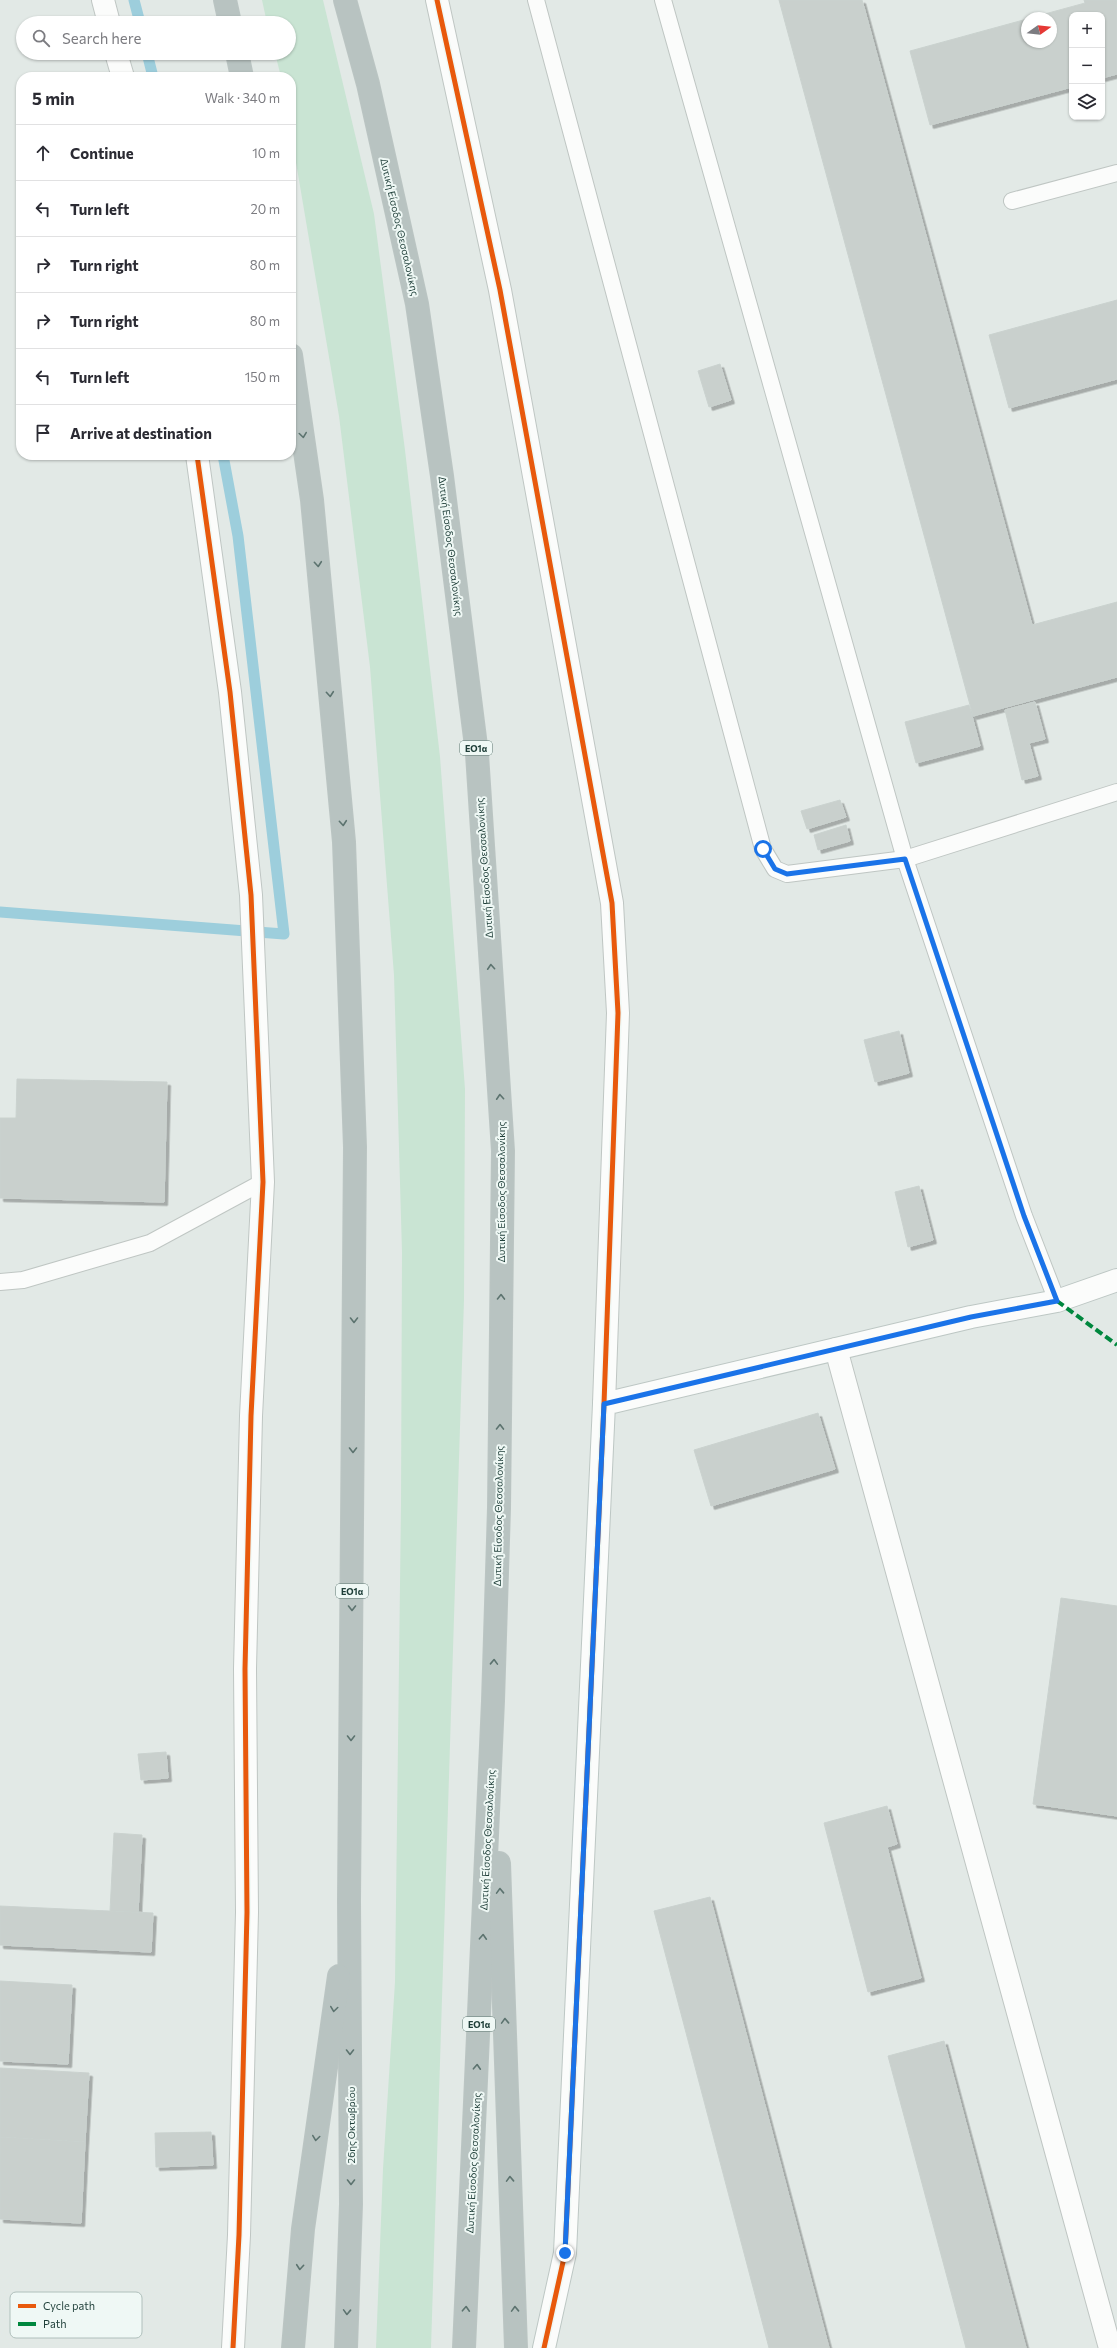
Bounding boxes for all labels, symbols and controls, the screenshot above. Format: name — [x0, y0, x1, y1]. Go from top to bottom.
north arrow — [1021, 12, 1057, 48]
map controls — [1069, 12, 1105, 120]
button: + — [1069, 12, 1105, 48]
search box — [16, 16, 296, 60]
icon: search — [30, 27, 52, 49]
text: Search here — [62, 29, 141, 47]
button: − — [1069, 48, 1105, 84]
button: layers — [1069, 84, 1105, 120]
text: 5 min — [32, 88, 75, 109]
text: Walk · 340 m — [205, 90, 280, 106]
icon: ahead — [32, 142, 54, 164]
text: Continue — [70, 144, 134, 162]
text: 10 m — [252, 145, 280, 161]
street label: Δυτική Είσοδος Θεσσαλονίκης — [378, 157, 422, 297]
icon: left — [32, 198, 54, 220]
text: Turn left — [70, 200, 129, 218]
text: 20 m — [251, 201, 280, 217]
icon: right — [32, 254, 54, 276]
text: Turn right — [70, 256, 139, 274]
text: 80 m — [250, 257, 280, 273]
icon: right — [32, 310, 54, 332]
text: Turn right — [70, 312, 139, 330]
text: 80 m — [250, 313, 280, 329]
icon: left — [32, 366, 54, 388]
text: Turn left — [70, 368, 129, 386]
text: 150 m — [245, 369, 280, 385]
icon: arrive — [32, 422, 54, 444]
text: Arrive at destination — [70, 424, 212, 442]
one-way arrow — [298, 432, 307, 438]
street label: Δυτική Είσοδος Θεσσαλονίκης — [436, 475, 466, 617]
one-way arrow — [313, 561, 322, 567]
one-way arrow — [326, 691, 335, 697]
road number: ΕΟ1α — [460, 741, 492, 755]
street label: Δυτική Είσοδος Θεσσαλονίκης — [473, 797, 495, 939]
one-way arrow — [338, 820, 347, 826]
route start — [754, 840, 772, 858]
one-way arrow — [487, 964, 496, 970]
one-way arrow — [495, 1094, 504, 1100]
street label: Δυτική Είσοδος Θεσσαλονίκης — [495, 1122, 507, 1262]
one-way arrow — [497, 1294, 506, 1300]
one-way arrow — [350, 1317, 358, 1323]
one-way arrow — [496, 1424, 504, 1430]
street label: Δυτική Είσοδος Θεσσαλονίκης — [491, 1445, 505, 1586]
one-way arrow — [349, 1447, 357, 1453]
road number: ΕΟ1α — [336, 1584, 368, 1598]
one-way arrow — [348, 1605, 356, 1611]
one-way arrow — [490, 1659, 499, 1665]
one-way arrow — [347, 1735, 355, 1741]
street label: Δυτική Είσοδος Θεσσαλονίκης — [477, 1769, 497, 1911]
one-way arrow — [496, 1888, 504, 1894]
one-way arrow — [478, 1934, 487, 1940]
one-way arrow — [330, 2006, 339, 2012]
road number: ΕΟ1α — [463, 2017, 495, 2031]
one-way arrow — [500, 2018, 509, 2024]
one-way arrow — [346, 2049, 354, 2055]
one-way arrow — [473, 2064, 481, 2070]
street label: 26ης Οκτωβρίου — [345, 2086, 357, 2163]
street label: Δυτική Είσοδος Θεσσαλονίκης — [463, 2092, 483, 2234]
one-way arrow — [312, 2135, 321, 2141]
one-way arrow — [506, 2176, 515, 2182]
one-way arrow — [347, 2179, 355, 2185]
route end — [556, 2244, 574, 2262]
one-way arrow — [295, 2264, 304, 2270]
legend — [10, 2292, 142, 2338]
text: Cycle path — [43, 2299, 95, 2312]
one-way arrow — [462, 2306, 470, 2312]
one-way arrow — [511, 2306, 519, 2312]
one-way arrow — [343, 2309, 351, 2315]
text: Path — [43, 2317, 66, 2330]

